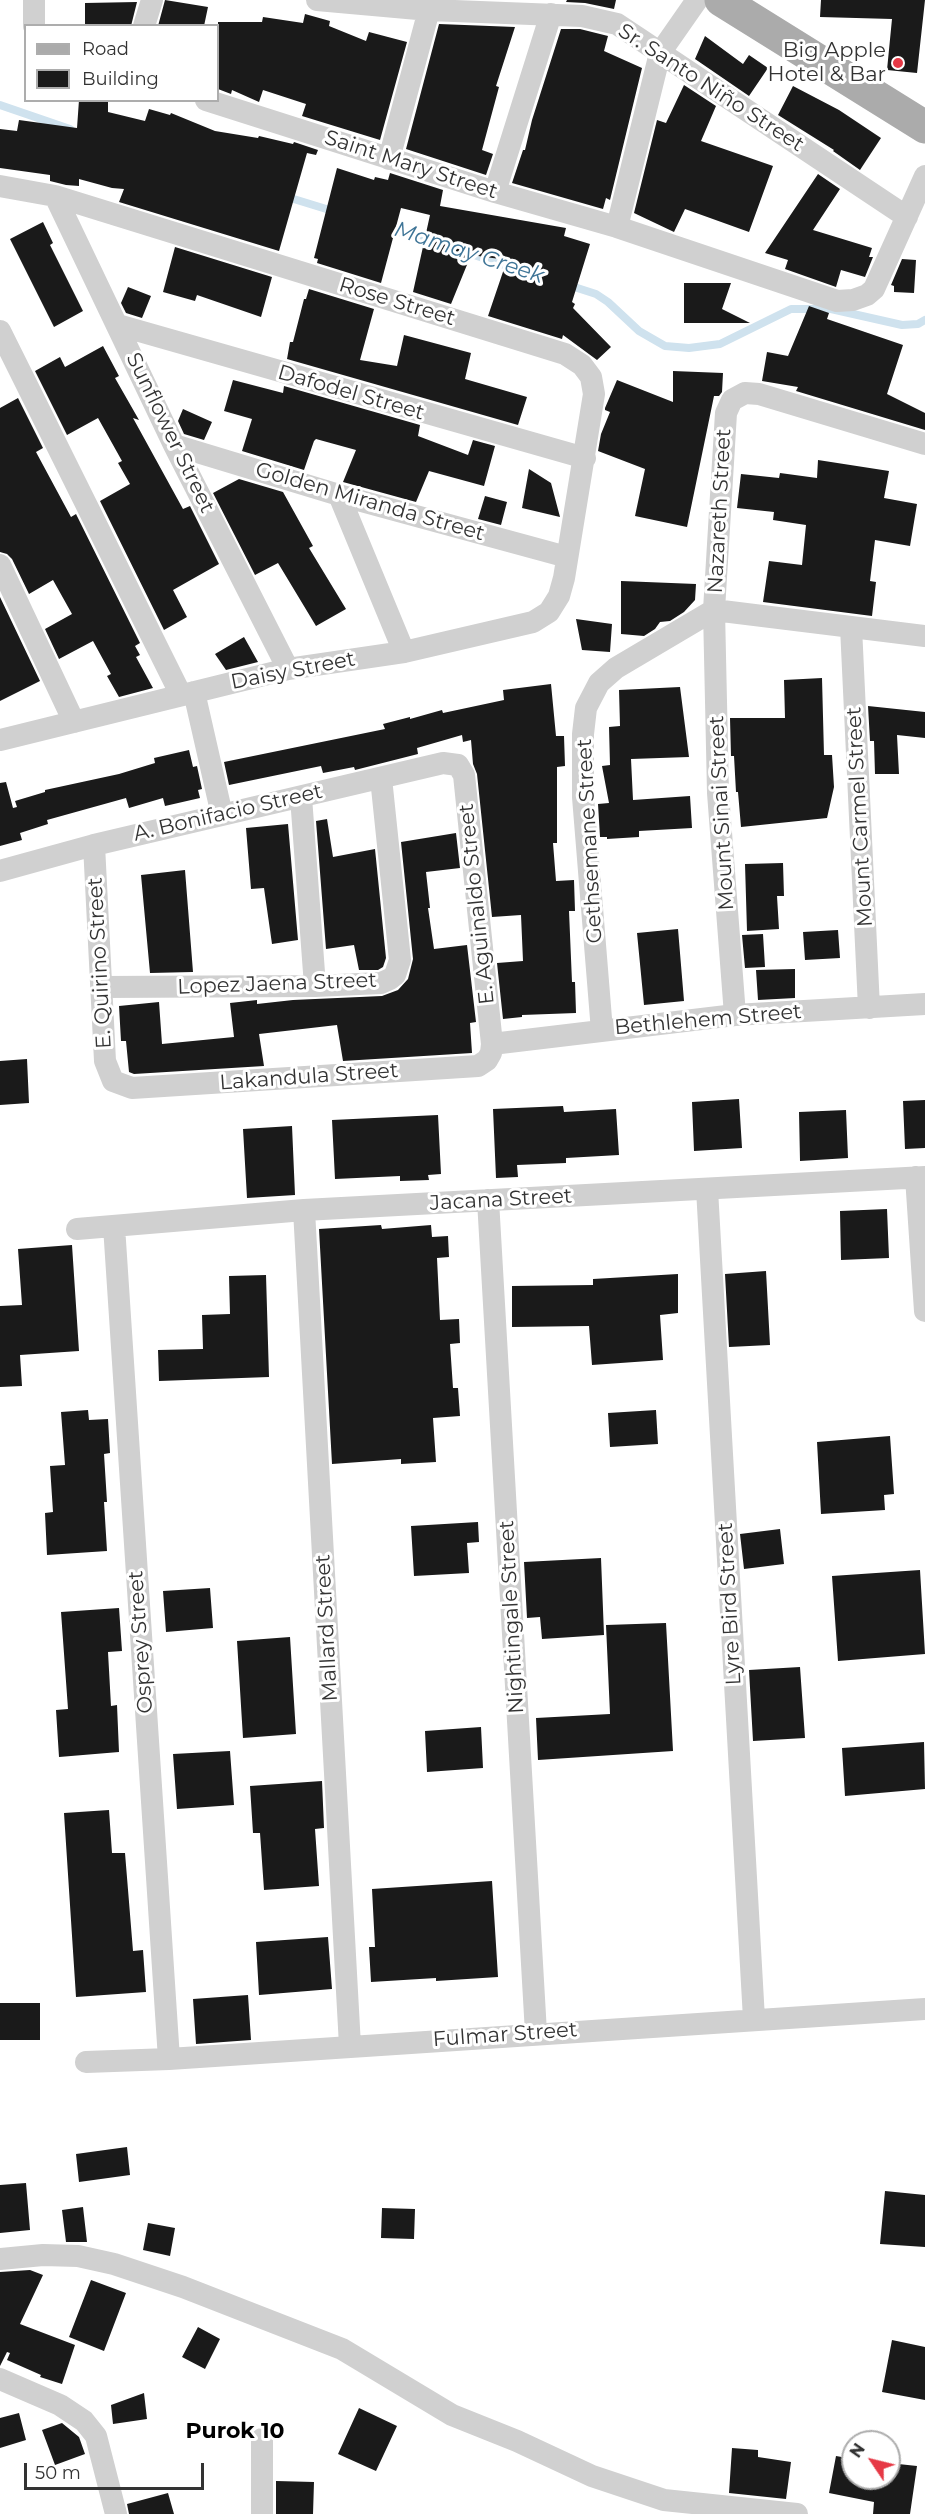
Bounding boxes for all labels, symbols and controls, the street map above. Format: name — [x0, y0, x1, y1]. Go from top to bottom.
street label: Sr. Santo Niño Street — [613, 18, 809, 158]
legend — [24, 24, 219, 102]
text: Road — [82, 38, 129, 60]
place label: Big Apple Hotel & Bar — [768, 38, 886, 88]
marker: Big Apple Hotel & Bar — [891, 56, 905, 70]
text: Building — [82, 68, 159, 90]
street label: Saint Mary Street — [321, 125, 501, 205]
water label: Mamay Creek — [391, 216, 547, 290]
street label: Rose Street — [336, 272, 458, 332]
street label: Sunflower Street — [120, 349, 220, 517]
street label: Dafodel Street — [275, 360, 427, 426]
street label: Nazareth Street — [703, 428, 737, 594]
street label: Golden Miranda Street — [253, 457, 487, 547]
street label: Daisy Street — [229, 647, 357, 695]
street label: Mount Carmel Street — [842, 706, 878, 928]
street label: Mount Sinai Street — [704, 715, 740, 911]
street label: Gethsemane Street — [572, 738, 608, 944]
street label: A. Bonifacio Street — [131, 779, 325, 847]
street label: E. Aguinaldo Street — [454, 802, 500, 1006]
street label: E. Quirino Street — [83, 877, 117, 1049]
street label: Lopez Jaena Street — [177, 968, 377, 1000]
street label: Bethlehem Street — [613, 999, 803, 1041]
street label: Lakandula Street — [219, 1058, 399, 1096]
street label: Jacana Street — [429, 1184, 573, 1216]
street label: Nightingale Street — [494, 1520, 530, 1714]
street label: Lyre Bird Street — [713, 1522, 747, 1686]
street label: Mallard Street — [311, 1554, 343, 1702]
street label: Osprey Street — [123, 1570, 159, 1714]
street label: Fulmar Street — [432, 2017, 578, 2053]
district label: Purok 10 — [185, 2419, 285, 2445]
north arrow — [841, 2430, 901, 2490]
text: N — [846, 2440, 869, 2461]
scale bar — [27, 2451, 207, 2489]
text: 50 m — [35, 2462, 81, 2484]

